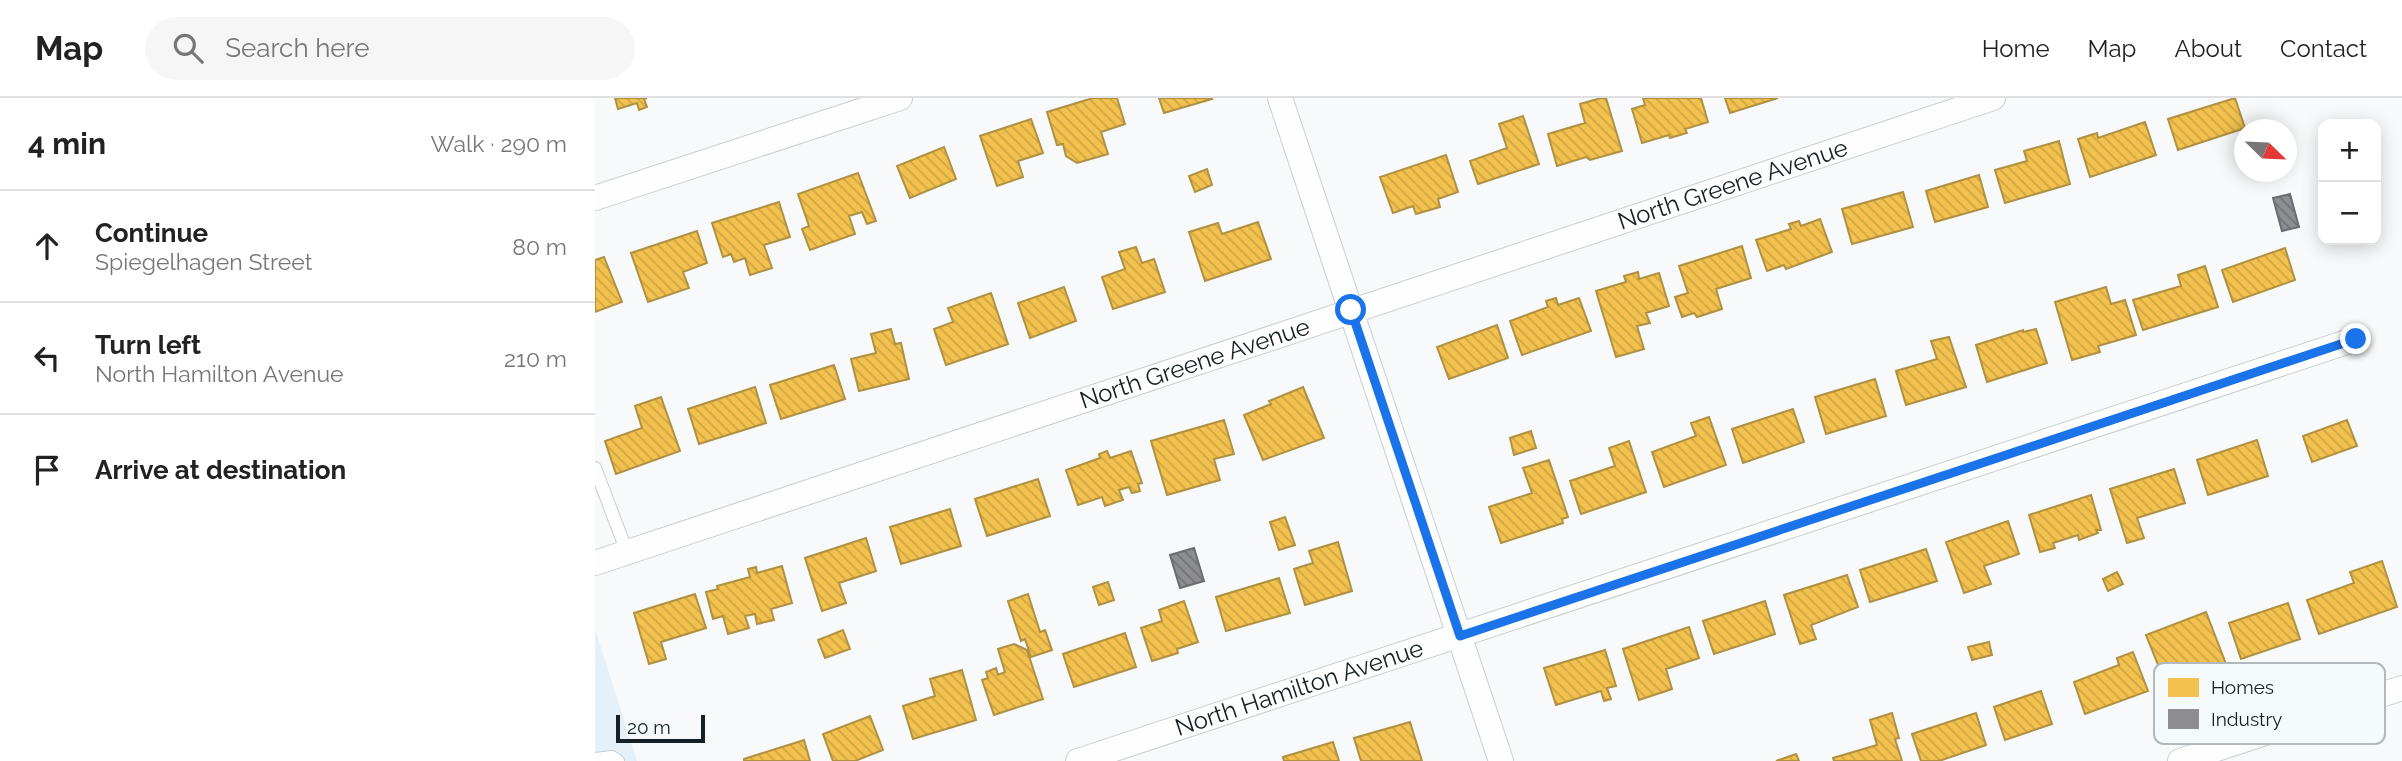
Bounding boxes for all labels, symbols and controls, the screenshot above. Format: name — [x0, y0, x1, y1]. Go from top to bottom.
search box — [145, 17, 635, 80]
text: Map — [35, 29, 103, 68]
icon: search — [169, 29, 207, 67]
text: Search here — [225, 33, 370, 63]
text: Home — [1982, 34, 2050, 63]
text: Map — [2088, 34, 2136, 63]
text: About — [2174, 34, 2242, 63]
text: Contact — [2280, 34, 2367, 63]
north arrow — [2234, 119, 2297, 182]
map controls — [2318, 119, 2381, 245]
button: + — [2318, 119, 2381, 182]
text: 4 min — [28, 126, 106, 161]
text: Walk · 290 m — [431, 130, 567, 157]
street label: North Greene Avenue — [1614, 132, 1851, 236]
button: − — [2318, 182, 2381, 245]
text: Continue — [95, 218, 208, 248]
icon: ahead — [28, 227, 66, 265]
text: 80 m — [512, 233, 567, 260]
text: Spiegelhagen Street — [95, 248, 312, 275]
route start — [1335, 294, 1366, 325]
street label: North Greene Avenue — [1076, 311, 1313, 415]
route end — [2340, 323, 2371, 354]
text: Turn left — [95, 330, 201, 360]
icon: left — [28, 339, 66, 377]
text: 210 m — [504, 345, 567, 372]
text: North Hamilton Avenue — [95, 360, 344, 387]
icon: arrive — [28, 451, 66, 489]
text: Arrive at destination — [95, 455, 346, 485]
street label: North Hamilton Avenue — [1171, 633, 1427, 742]
legend — [2154, 663, 2385, 744]
text: Homes — [2211, 676, 2274, 698]
text: Industry — [2211, 708, 2282, 730]
scale bar — [616, 712, 705, 744]
text: 20 m — [627, 716, 671, 738]

